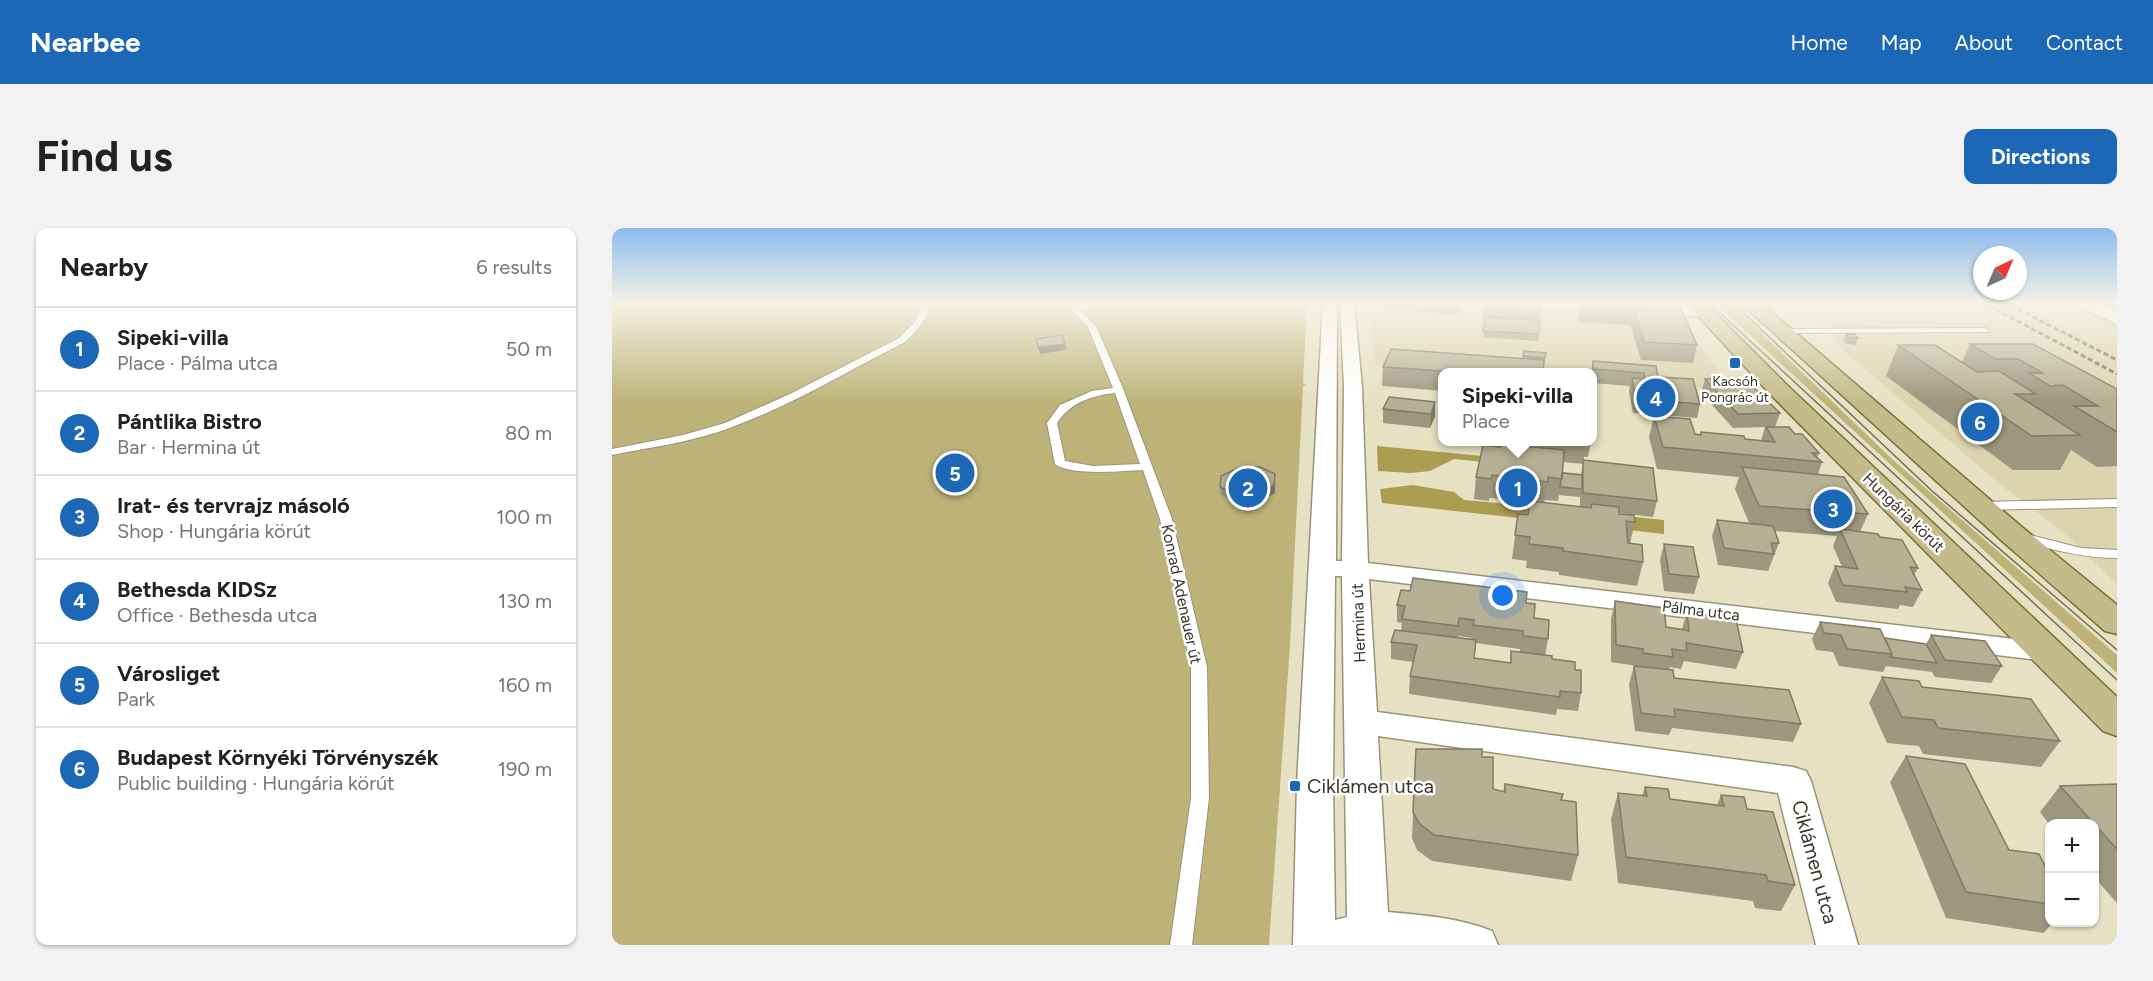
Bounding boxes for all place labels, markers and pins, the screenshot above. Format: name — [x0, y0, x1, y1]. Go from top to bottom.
marker: Kacsóh Pongrác út — [1728, 356, 1742, 370]
place label: Kacsóh Pongrác út — [1701, 373, 1769, 406]
pin: 4 — [1636, 376, 1676, 420]
pin: 6 — [1960, 400, 2000, 444]
pin: 5 — [936, 450, 974, 496]
pin: 2 — [1228, 466, 1268, 510]
pin: 1 — [1498, 466, 1538, 510]
pin: 3 — [1814, 486, 1852, 532]
place label: Ciklámen utca — [1307, 774, 1434, 798]
marker: Ciklámen utca — [1288, 779, 1302, 793]

